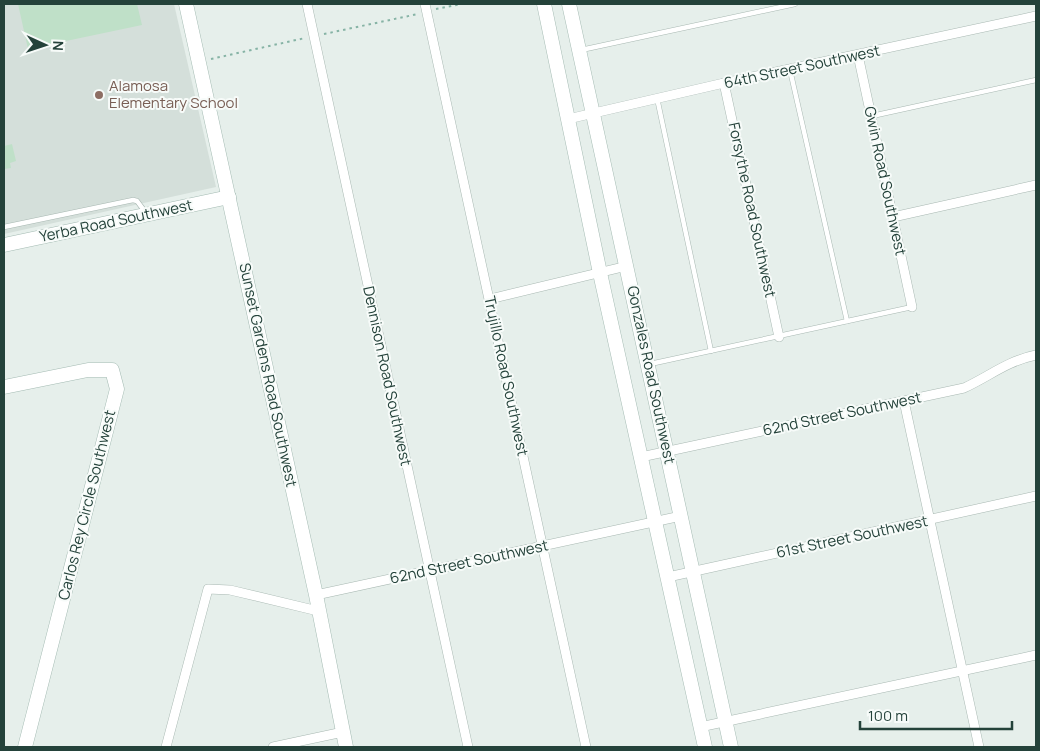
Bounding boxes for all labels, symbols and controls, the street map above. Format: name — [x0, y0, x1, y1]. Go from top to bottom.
north arrow — [20, 20, 70, 70]
text: N — [49, 40, 68, 51]
street label: 64th Street Southwest — [722, 40, 882, 93]
place label: Alamosa Elementary School — [109, 75, 238, 113]
marker: Alamosa Elementary School — [93, 89, 105, 101]
street label: Gwin Road Southwest — [859, 104, 912, 257]
street label: Forsythe Road Southwest — [724, 120, 781, 299]
street label: Yerba Road Southwest — [37, 194, 194, 247]
street label: Sunset Gardens Road Southwest — [234, 261, 303, 489]
street label: Dennison Road Southwest — [358, 284, 417, 468]
street label: Gonzales Road Southwest — [622, 284, 681, 466]
street label: Trujillo Road Southwest — [479, 294, 534, 458]
street label: 62nd Street Southwest — [761, 386, 923, 441]
street label: Carlos Rey Circle Southwest — [53, 408, 120, 602]
street label: 61st Street Southwest — [774, 510, 930, 563]
street label: 62nd Street Southwest — [388, 534, 550, 589]
scale bar — [860, 698, 1012, 730]
text: 100 m — [868, 705, 908, 726]

